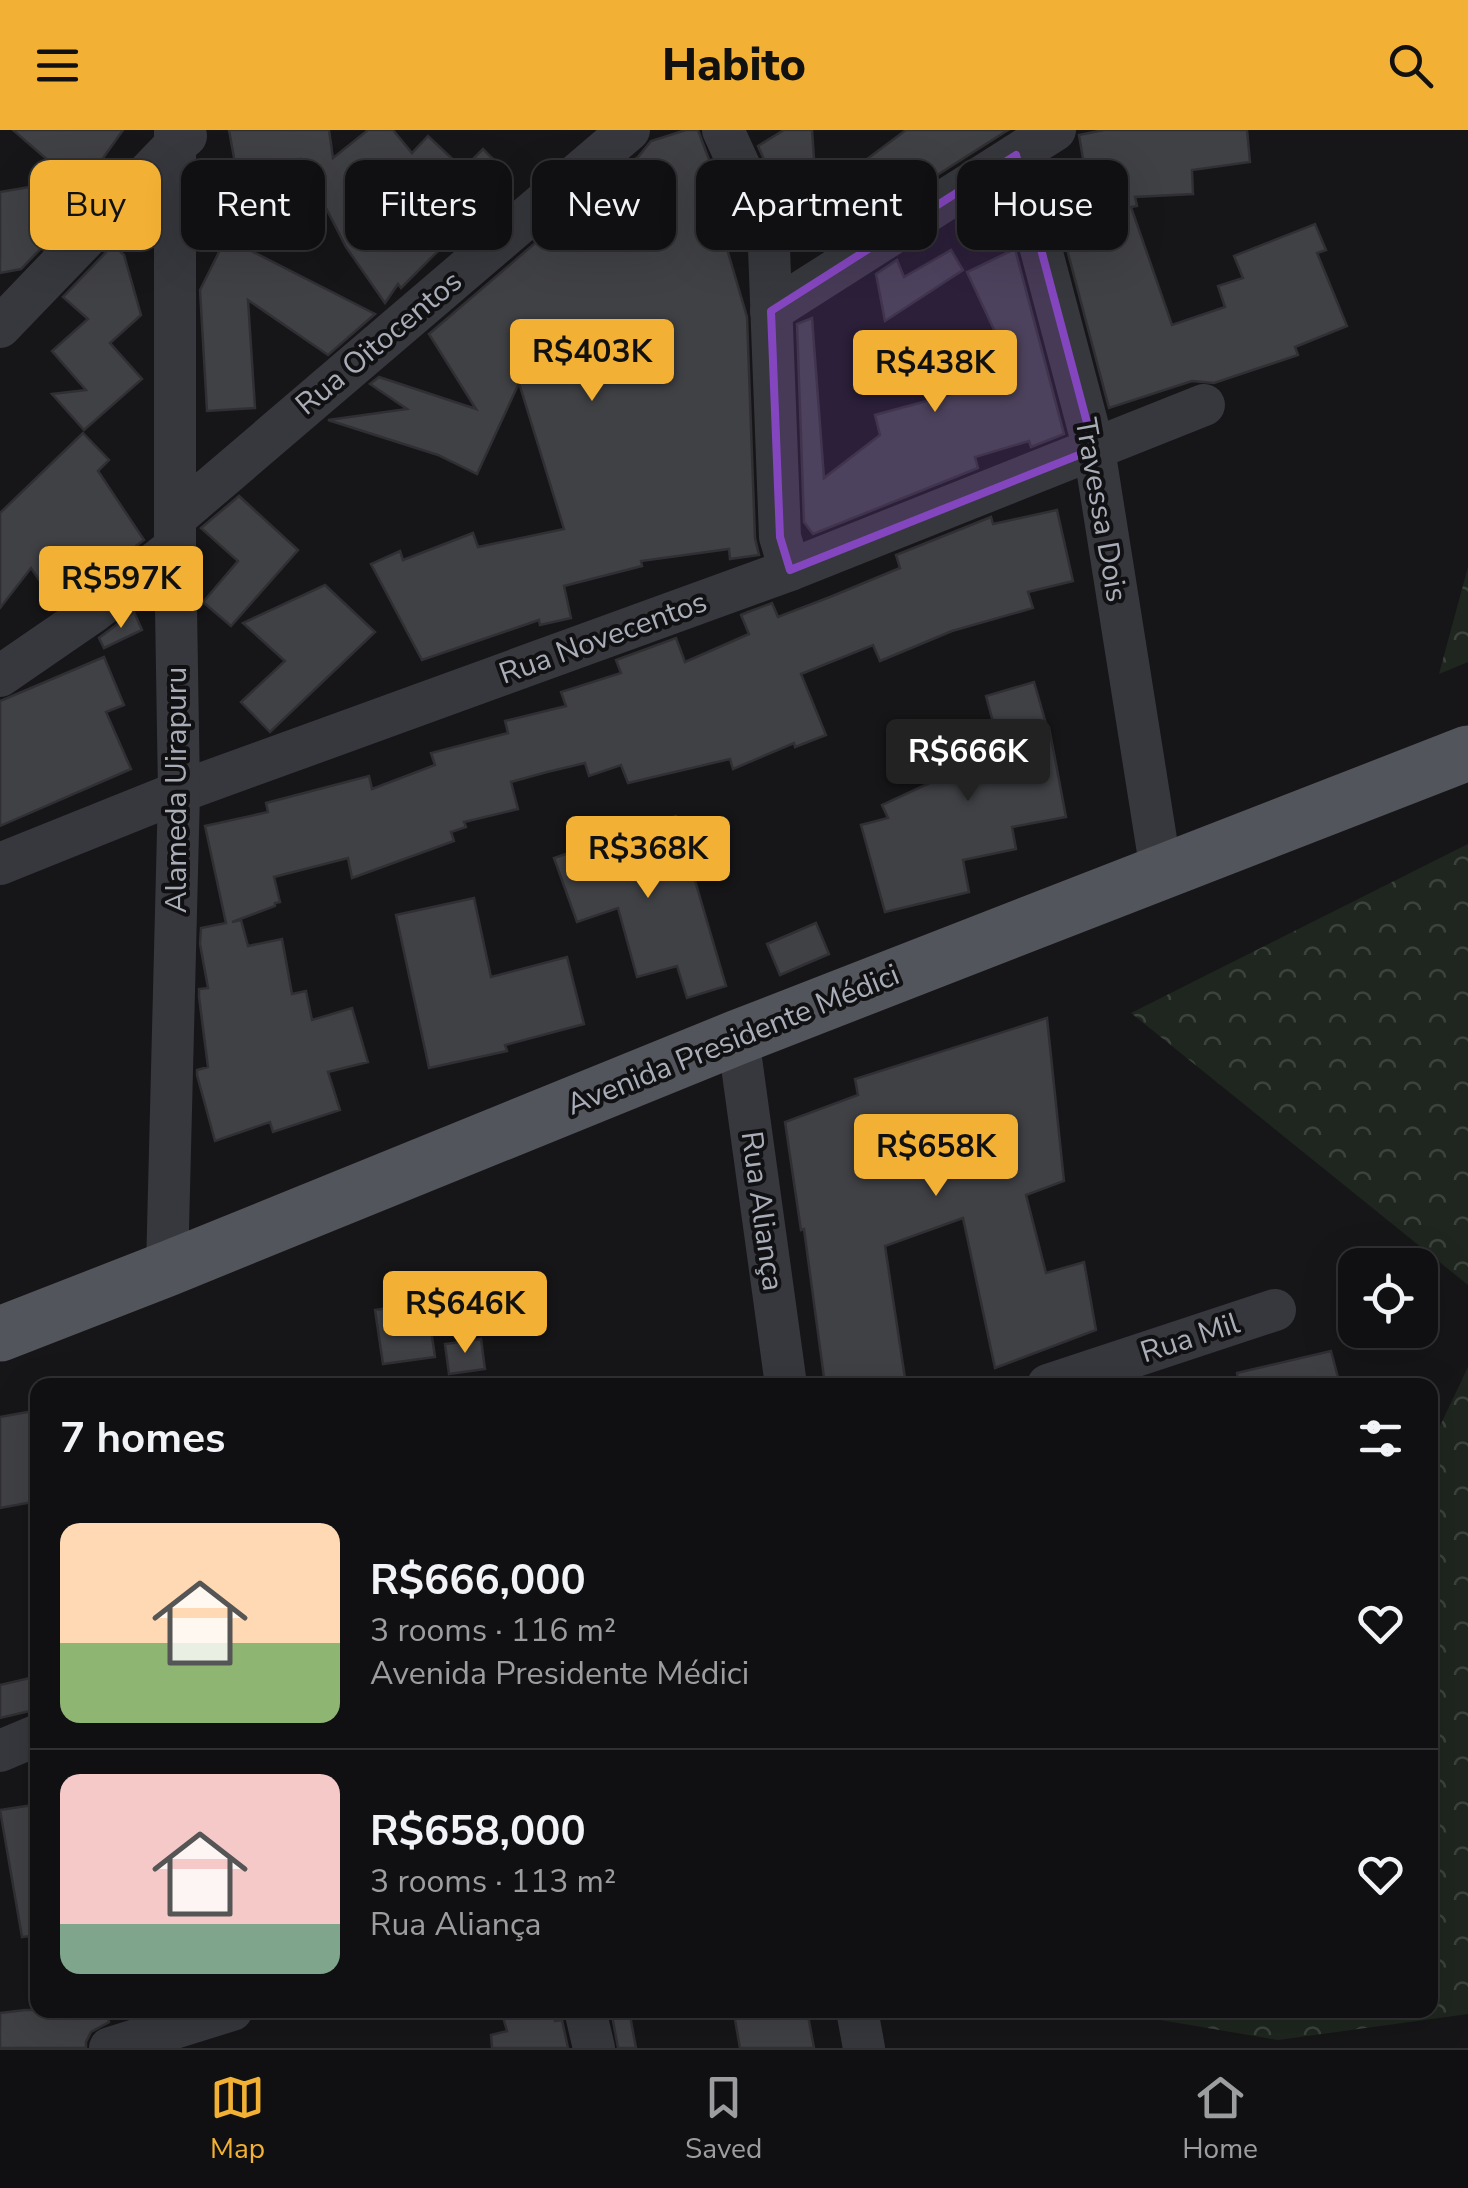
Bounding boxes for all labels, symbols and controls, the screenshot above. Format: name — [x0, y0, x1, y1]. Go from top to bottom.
text: Habito — [662, 35, 806, 96]
icon: menu — [30, 38, 85, 93]
icon: search — [1383, 38, 1438, 93]
chip: Buy — [30, 160, 161, 250]
chip: Rent — [181, 160, 325, 250]
chip: Filters — [345, 160, 512, 250]
chip: New — [532, 160, 676, 250]
chip: Apartment — [696, 160, 937, 250]
chip: House — [957, 160, 1128, 250]
street label: Rua Oitocentos — [287, 261, 471, 425]
pin: R$403K — [511, 319, 673, 404]
text: R$403K — [532, 330, 652, 373]
pin: R$438K — [854, 330, 1016, 415]
text: R$438K — [875, 341, 995, 384]
street label: Travessa Dois — [1065, 415, 1137, 605]
pin: R$597K — [40, 546, 202, 631]
text: R$597K — [61, 557, 181, 600]
street label: Rua Novecentos — [493, 581, 713, 695]
street label: Alameda Uirapuru — [156, 667, 197, 913]
pin: R$666K — [887, 719, 1049, 804]
text: R$666K — [908, 730, 1028, 773]
pin: R$368K — [567, 816, 729, 901]
text: R$368K — [588, 827, 708, 870]
street label: Avenida Presidente Médici — [561, 954, 905, 1126]
pin: R$658K — [855, 1114, 1017, 1199]
text: R$658K — [876, 1125, 996, 1168]
street label: Rua Aliança — [731, 1129, 793, 1293]
map controls — [1338, 1248, 1438, 1348]
button: locate — [1338, 1248, 1438, 1348]
pin: R$646K — [384, 1271, 546, 1356]
text: R$646K — [405, 1282, 525, 1325]
street label: Rua Mil — [1135, 1303, 1245, 1373]
text: 7 homes — [60, 1410, 225, 1467]
icon: filters — [1353, 1411, 1408, 1466]
text: R$666,000 — [370, 1552, 586, 1609]
icon: home — [140, 1563, 260, 1683]
icon: heart — [1353, 1596, 1408, 1651]
text: 3 rooms · 116 m² — [370, 1609, 616, 1652]
text: Avenida Presidente Médici — [370, 1652, 749, 1695]
text: R$658,000 — [370, 1803, 586, 1860]
icon: home — [140, 1814, 260, 1934]
icon: heart — [1353, 1847, 1408, 1902]
text: 3 rooms · 113 m² — [370, 1860, 616, 1903]
text: Rua Aliança — [370, 1903, 542, 1946]
tab: Map — [210, 2070, 265, 2168]
tab: Saved — [685, 2070, 762, 2168]
tab: Home — [1182, 2070, 1258, 2168]

